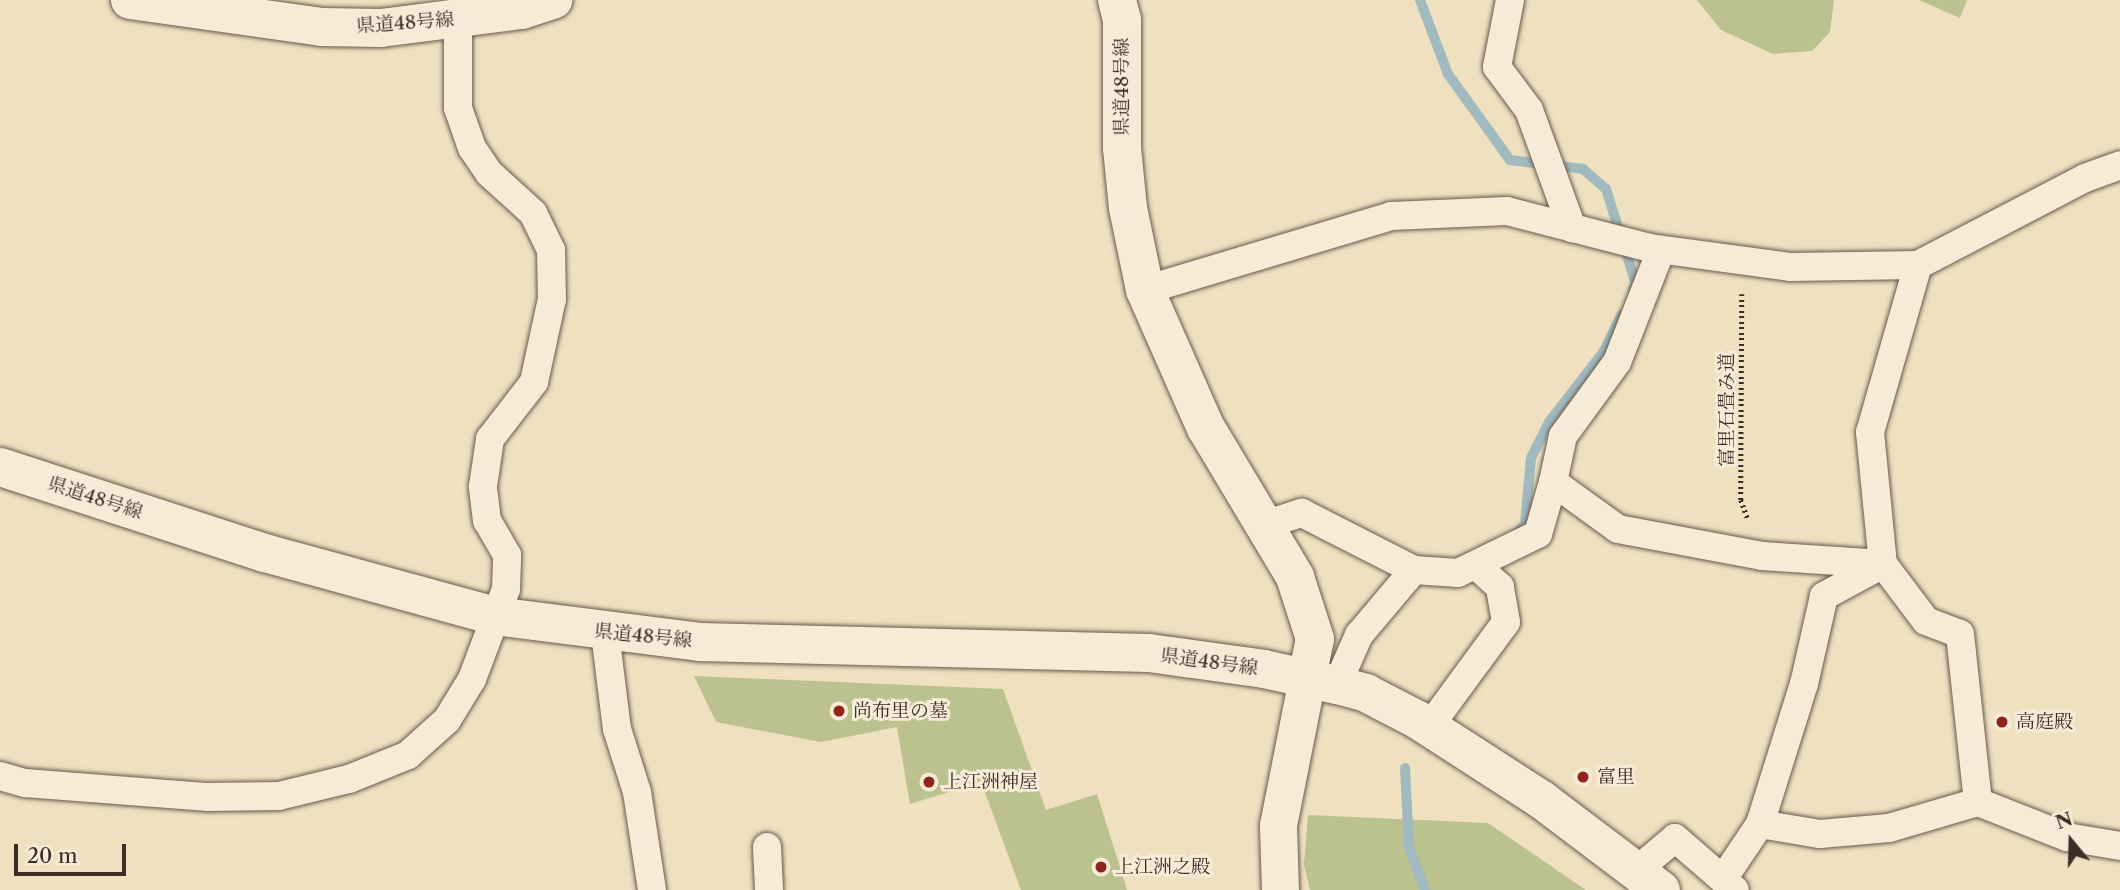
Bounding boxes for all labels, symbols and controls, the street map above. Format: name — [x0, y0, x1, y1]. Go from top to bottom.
street label: 県道48号線 — [355, 8, 455, 38]
street label: 県道48号線 — [1111, 38, 1133, 136]
street label: 富里石畳み道 — [1716, 353, 1738, 467]
street label: 県道48号線 — [45, 472, 145, 524]
street label: 県道48号線 — [593, 620, 693, 652]
street label: 県道48号線 — [1159, 644, 1259, 680]
place label: 尚布里の墓 — [853, 700, 948, 722]
marker: 尚布里の墓 — [831, 703, 847, 719]
place label: 高庭殿 — [2016, 711, 2073, 733]
marker: 高庭殿 — [1994, 714, 2010, 730]
place label: 富里 — [1597, 766, 1635, 788]
marker: 富里 — [1575, 769, 1591, 785]
place label: 上江洲神屋 — [943, 771, 1038, 793]
marker: 上江洲神屋 — [921, 774, 937, 790]
north arrow — [2036, 806, 2106, 876]
text: N — [2052, 807, 2076, 834]
scale bar — [18, 830, 130, 874]
text: 20 m — [27, 843, 78, 868]
place label: 上江洲之殿 — [1115, 856, 1210, 878]
marker: 上江洲之殿 — [1093, 859, 1109, 875]

